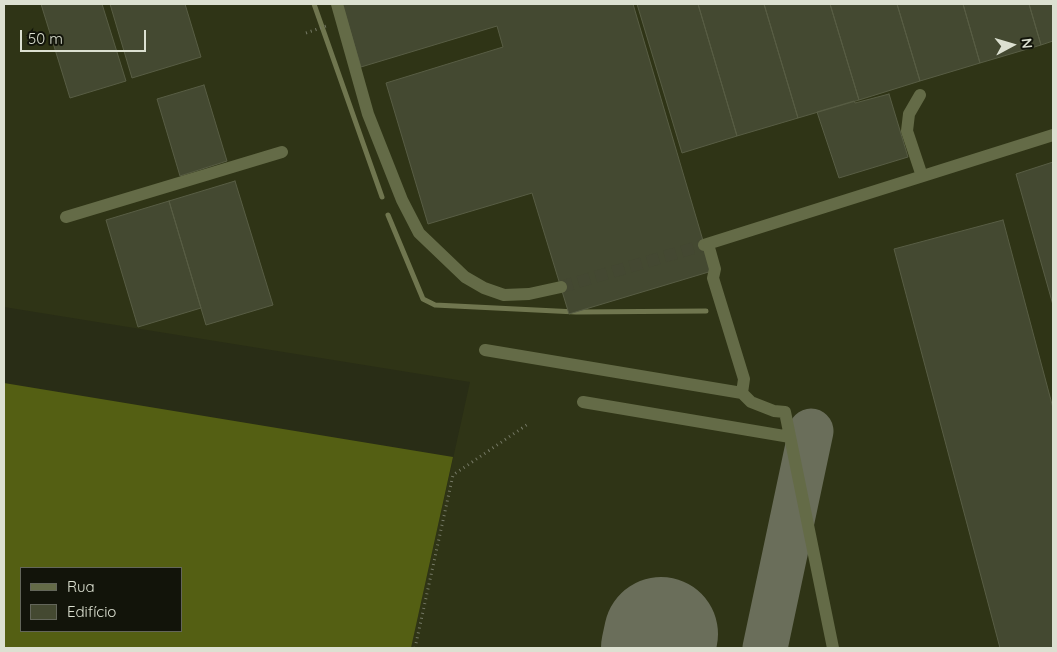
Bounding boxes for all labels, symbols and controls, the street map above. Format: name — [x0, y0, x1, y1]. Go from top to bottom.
scale bar — [22, 20, 149, 52]
north arrow — [987, 20, 1037, 70]
text: 50 m — [28, 29, 63, 48]
text: N — [1017, 37, 1036, 49]
legend — [20, 567, 182, 632]
text: Rua — [67, 577, 95, 596]
text: Edifício — [67, 602, 116, 621]

